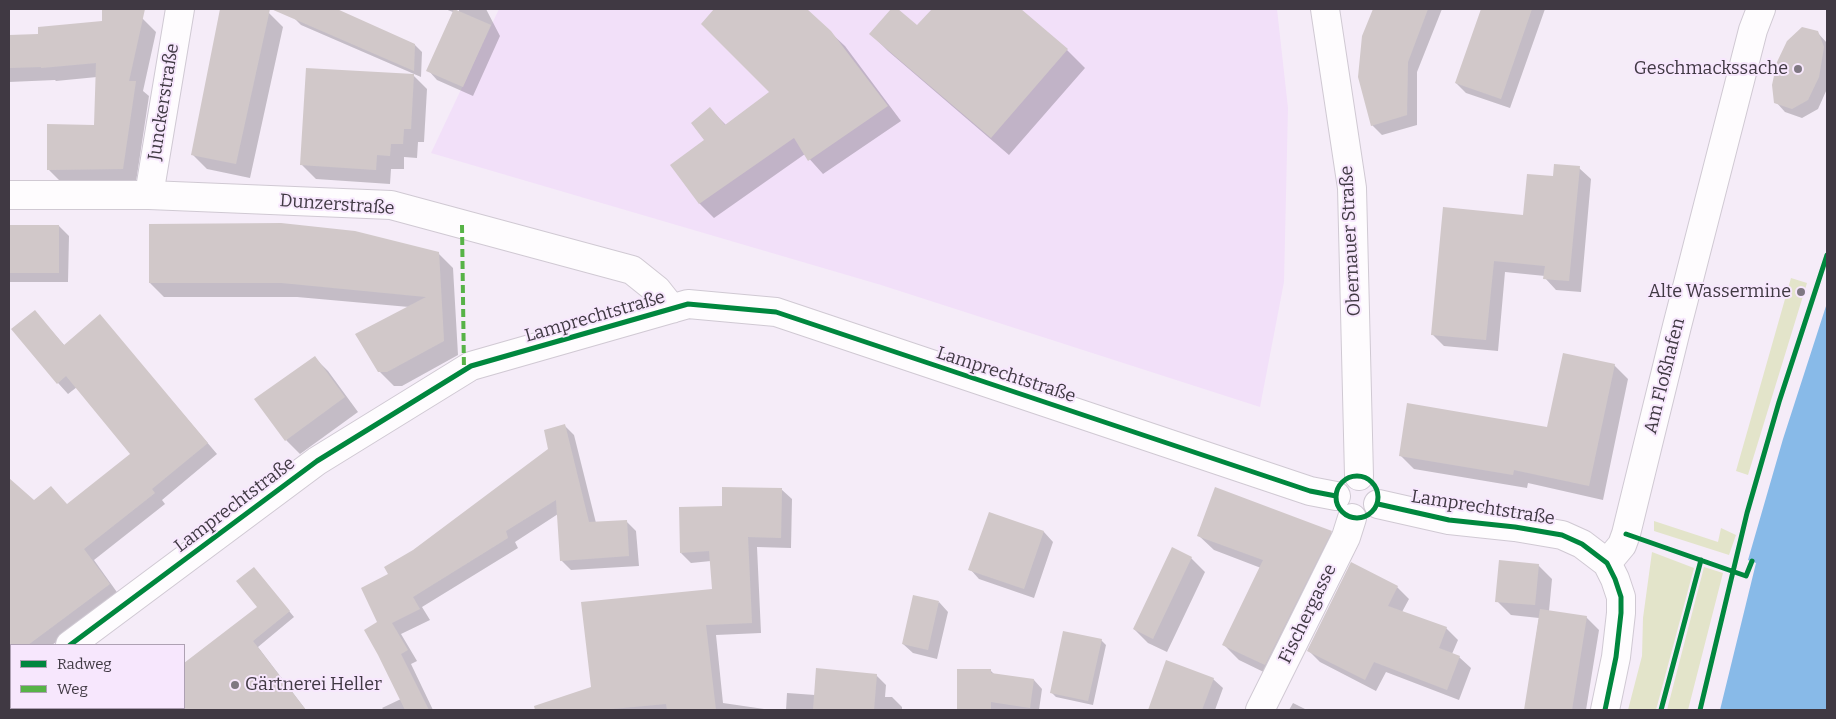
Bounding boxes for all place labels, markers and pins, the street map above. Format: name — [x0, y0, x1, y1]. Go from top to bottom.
place label: Geschmackssache — [1634, 58, 1788, 80]
marker: Geschmackssache — [1792, 63, 1804, 75]
place label: Alte Wassermine — [1648, 281, 1791, 303]
marker: Alte Wassermine — [1795, 286, 1807, 298]
place label: Gärtnerei Heller — [245, 674, 382, 696]
marker: Gärtnerei Heller — [229, 679, 241, 691]

